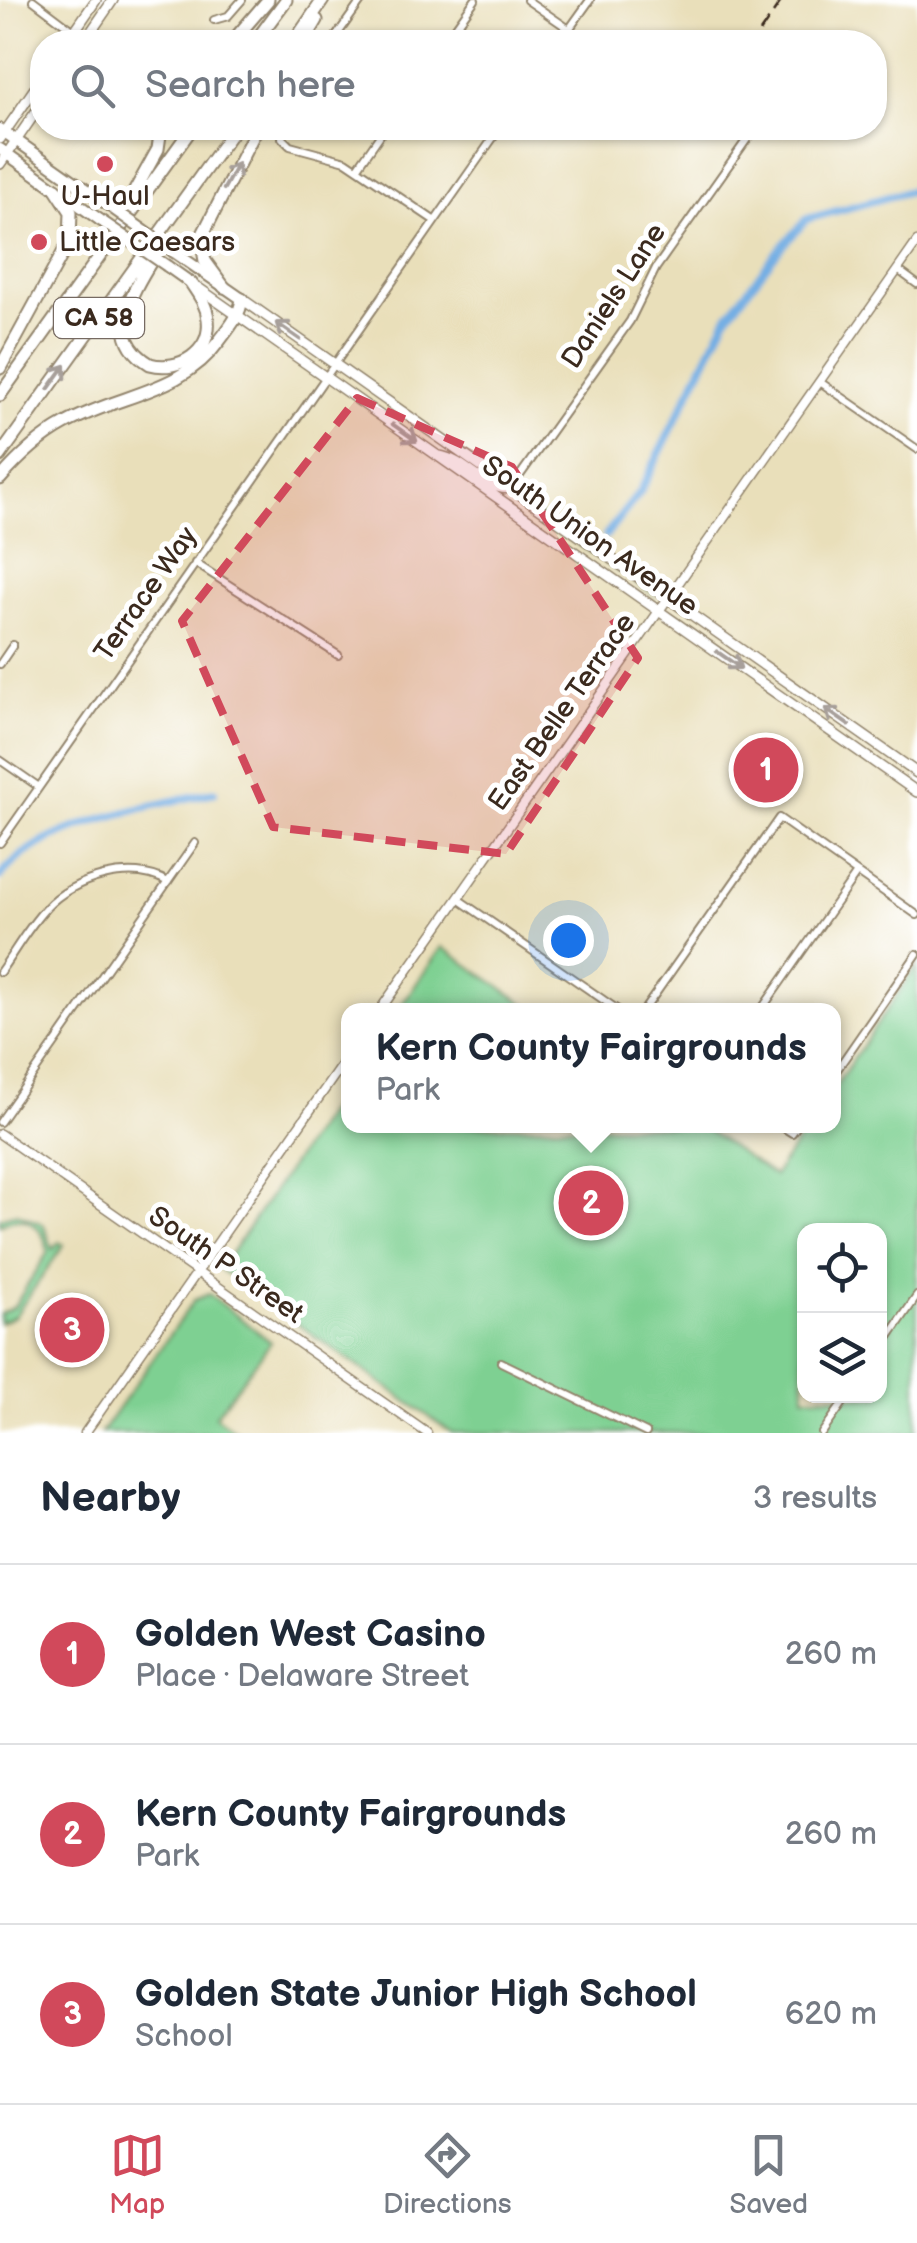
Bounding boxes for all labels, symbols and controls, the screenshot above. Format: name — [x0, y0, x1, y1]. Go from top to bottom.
search box — [30, 30, 887, 140]
icon: search — [65, 58, 120, 113]
text: Search here — [145, 63, 356, 108]
marker: U-Haul — [94, 153, 116, 175]
one-way arrow — [221, 162, 241, 191]
place label: U-Haul — [61, 180, 149, 213]
street label: Daniels Lane — [555, 217, 673, 375]
place label: Little Caesars — [59, 226, 235, 259]
marker: Little Caesars — [28, 231, 50, 253]
road number: CA 58 — [54, 298, 144, 338]
one-way arrow — [275, 321, 303, 342]
one-way arrow — [46, 363, 67, 391]
one-way arrow — [391, 422, 419, 443]
street label: South Union Avenue — [476, 449, 704, 623]
street label: Terrace Way — [88, 520, 205, 668]
street label: East Belle Terrace — [482, 607, 642, 817]
one-way arrow — [714, 649, 742, 670]
one-way arrow — [824, 707, 852, 728]
pin: 1 — [734, 732, 798, 808]
your location — [543, 915, 594, 966]
popup — [341, 1003, 841, 1133]
text: Kern County Fairgrounds — [375, 1026, 807, 1071]
text: Park — [375, 1071, 440, 1110]
pin: 2 — [558, 1166, 624, 1240]
street label: South P Street — [142, 1199, 310, 1331]
map controls — [797, 1223, 887, 1403]
button: locate — [797, 1223, 887, 1313]
pin: 3 — [40, 1292, 104, 1368]
button: layers — [797, 1313, 887, 1403]
text: Nearby — [40, 1473, 180, 1524]
text: 3 results — [753, 1479, 877, 1518]
text: Golden West Casino — [135, 1612, 486, 1657]
text: 1 — [66, 1635, 79, 1674]
text: 260 m — [785, 1635, 877, 1674]
text: Place · Delaware Street — [135, 1657, 469, 1696]
text: Kern County Fairgrounds — [135, 1792, 566, 1837]
text: 2 — [63, 1815, 82, 1854]
text: 260 m — [785, 1815, 877, 1854]
text: Park — [135, 1837, 199, 1876]
text: Golden State Junior High School — [135, 1972, 697, 2017]
text: 3 — [63, 1995, 82, 2034]
text: 620 m — [785, 1995, 877, 2034]
text: School — [135, 2017, 233, 2056]
tab: Map — [109, 2128, 165, 2221]
tab: Directions — [383, 2128, 512, 2221]
tab: Saved — [730, 2128, 808, 2221]

